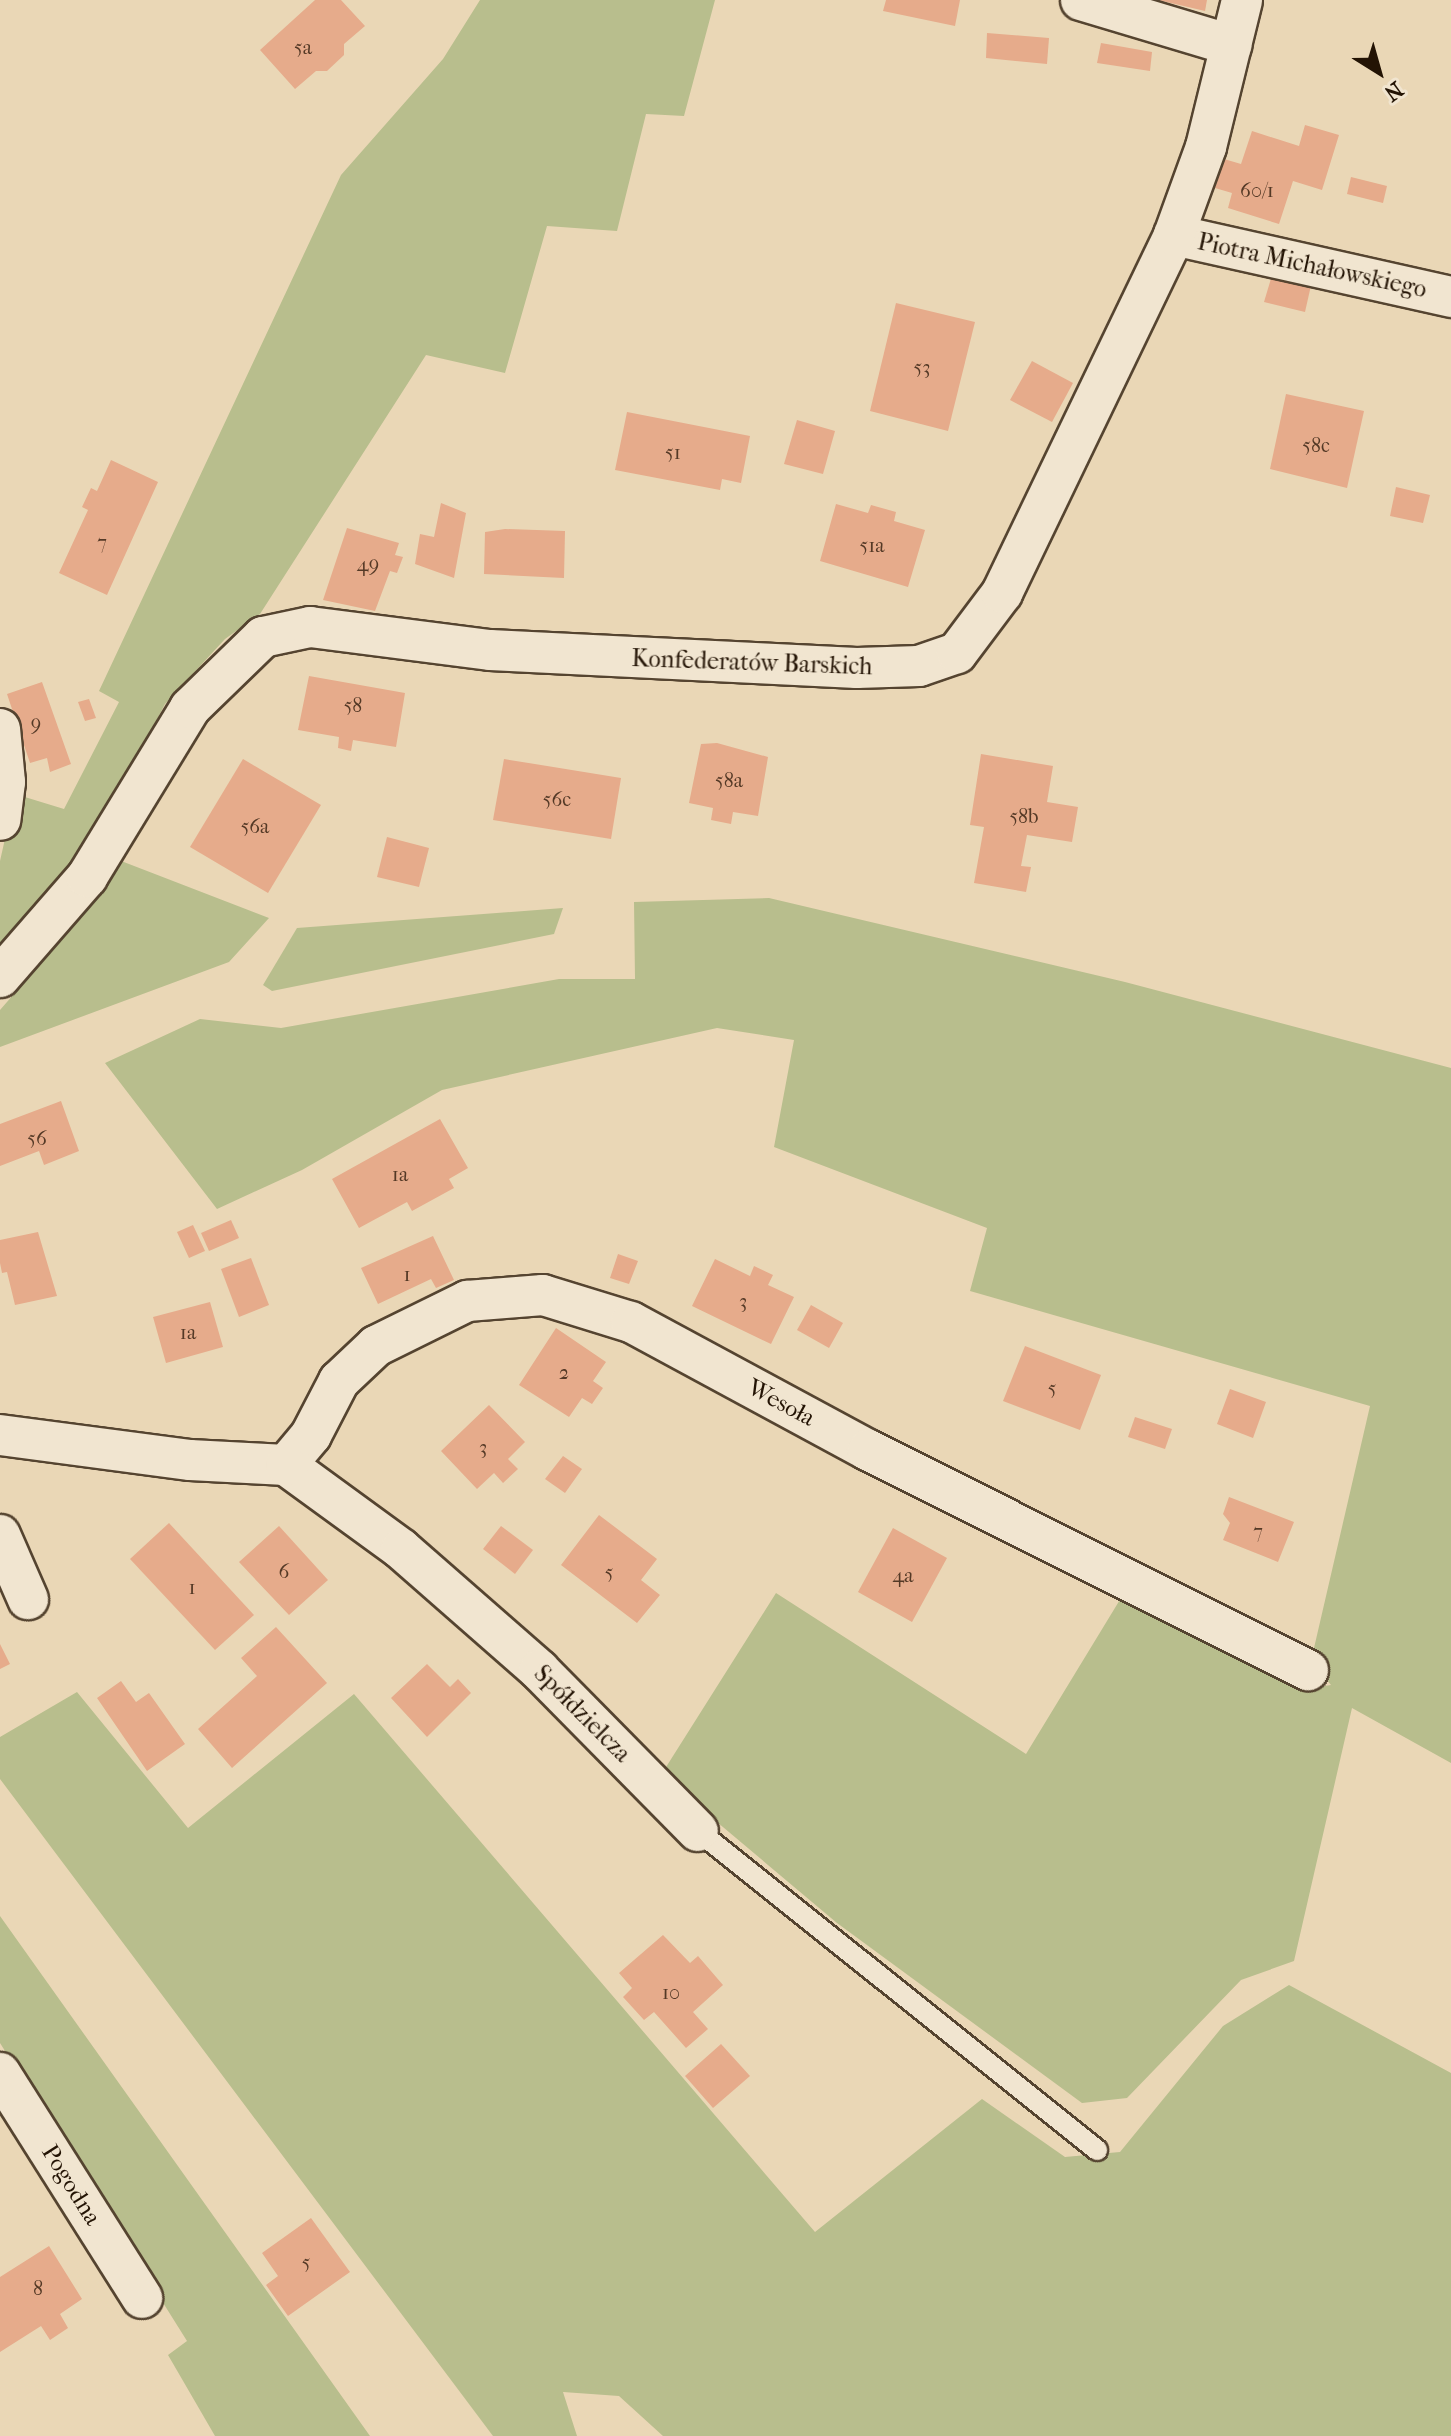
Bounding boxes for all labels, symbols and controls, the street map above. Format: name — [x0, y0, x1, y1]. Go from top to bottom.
north arrow — [1339, 32, 1419, 112]
house number: 5a — [294, 35, 312, 59]
text: N — [1379, 76, 1408, 107]
house number: 60/1 — [1240, 178, 1274, 202]
street label: Piotra Michałowskiego — [1195, 228, 1429, 304]
house number: 53 — [914, 355, 930, 379]
house number: 58c — [1302, 433, 1330, 457]
house number: 51 — [665, 440, 681, 464]
house number: 7 — [97, 530, 107, 554]
house number: 51a — [859, 533, 885, 557]
house number: 49 — [357, 552, 379, 576]
street label: Konfederatów Barskich — [631, 644, 873, 682]
house number: 58 — [344, 693, 362, 717]
house number: 9 — [31, 711, 41, 735]
house number: 58a — [715, 768, 743, 792]
house number: 56c — [543, 787, 571, 811]
house number: 58b — [1009, 804, 1039, 828]
house number: 56a — [241, 814, 269, 838]
house number: 56 — [27, 1126, 47, 1150]
house number: 1a — [392, 1162, 408, 1186]
house number: 1 — [403, 1262, 411, 1286]
house number: 3 — [739, 1289, 747, 1313]
house number: 1a — [180, 1320, 196, 1344]
house number: 2 — [559, 1360, 569, 1384]
street label: Wesoła — [742, 1373, 820, 1433]
house number: 5 — [1048, 1376, 1056, 1400]
house number: 3 — [479, 1435, 487, 1459]
house number: 7 — [1253, 1519, 1263, 1543]
house number: 6 — [279, 1559, 289, 1583]
house number: 5 — [605, 1560, 613, 1584]
house number: 4a — [892, 1563, 914, 1587]
house number: 1 — [188, 1575, 196, 1599]
street label: Spółdzielcza — [528, 1660, 636, 1768]
house number: 10 — [662, 1980, 680, 2004]
street label: Pogodna — [35, 2140, 107, 2230]
house number: 5 — [302, 2250, 310, 2274]
house number: 8 — [33, 2276, 43, 2300]

